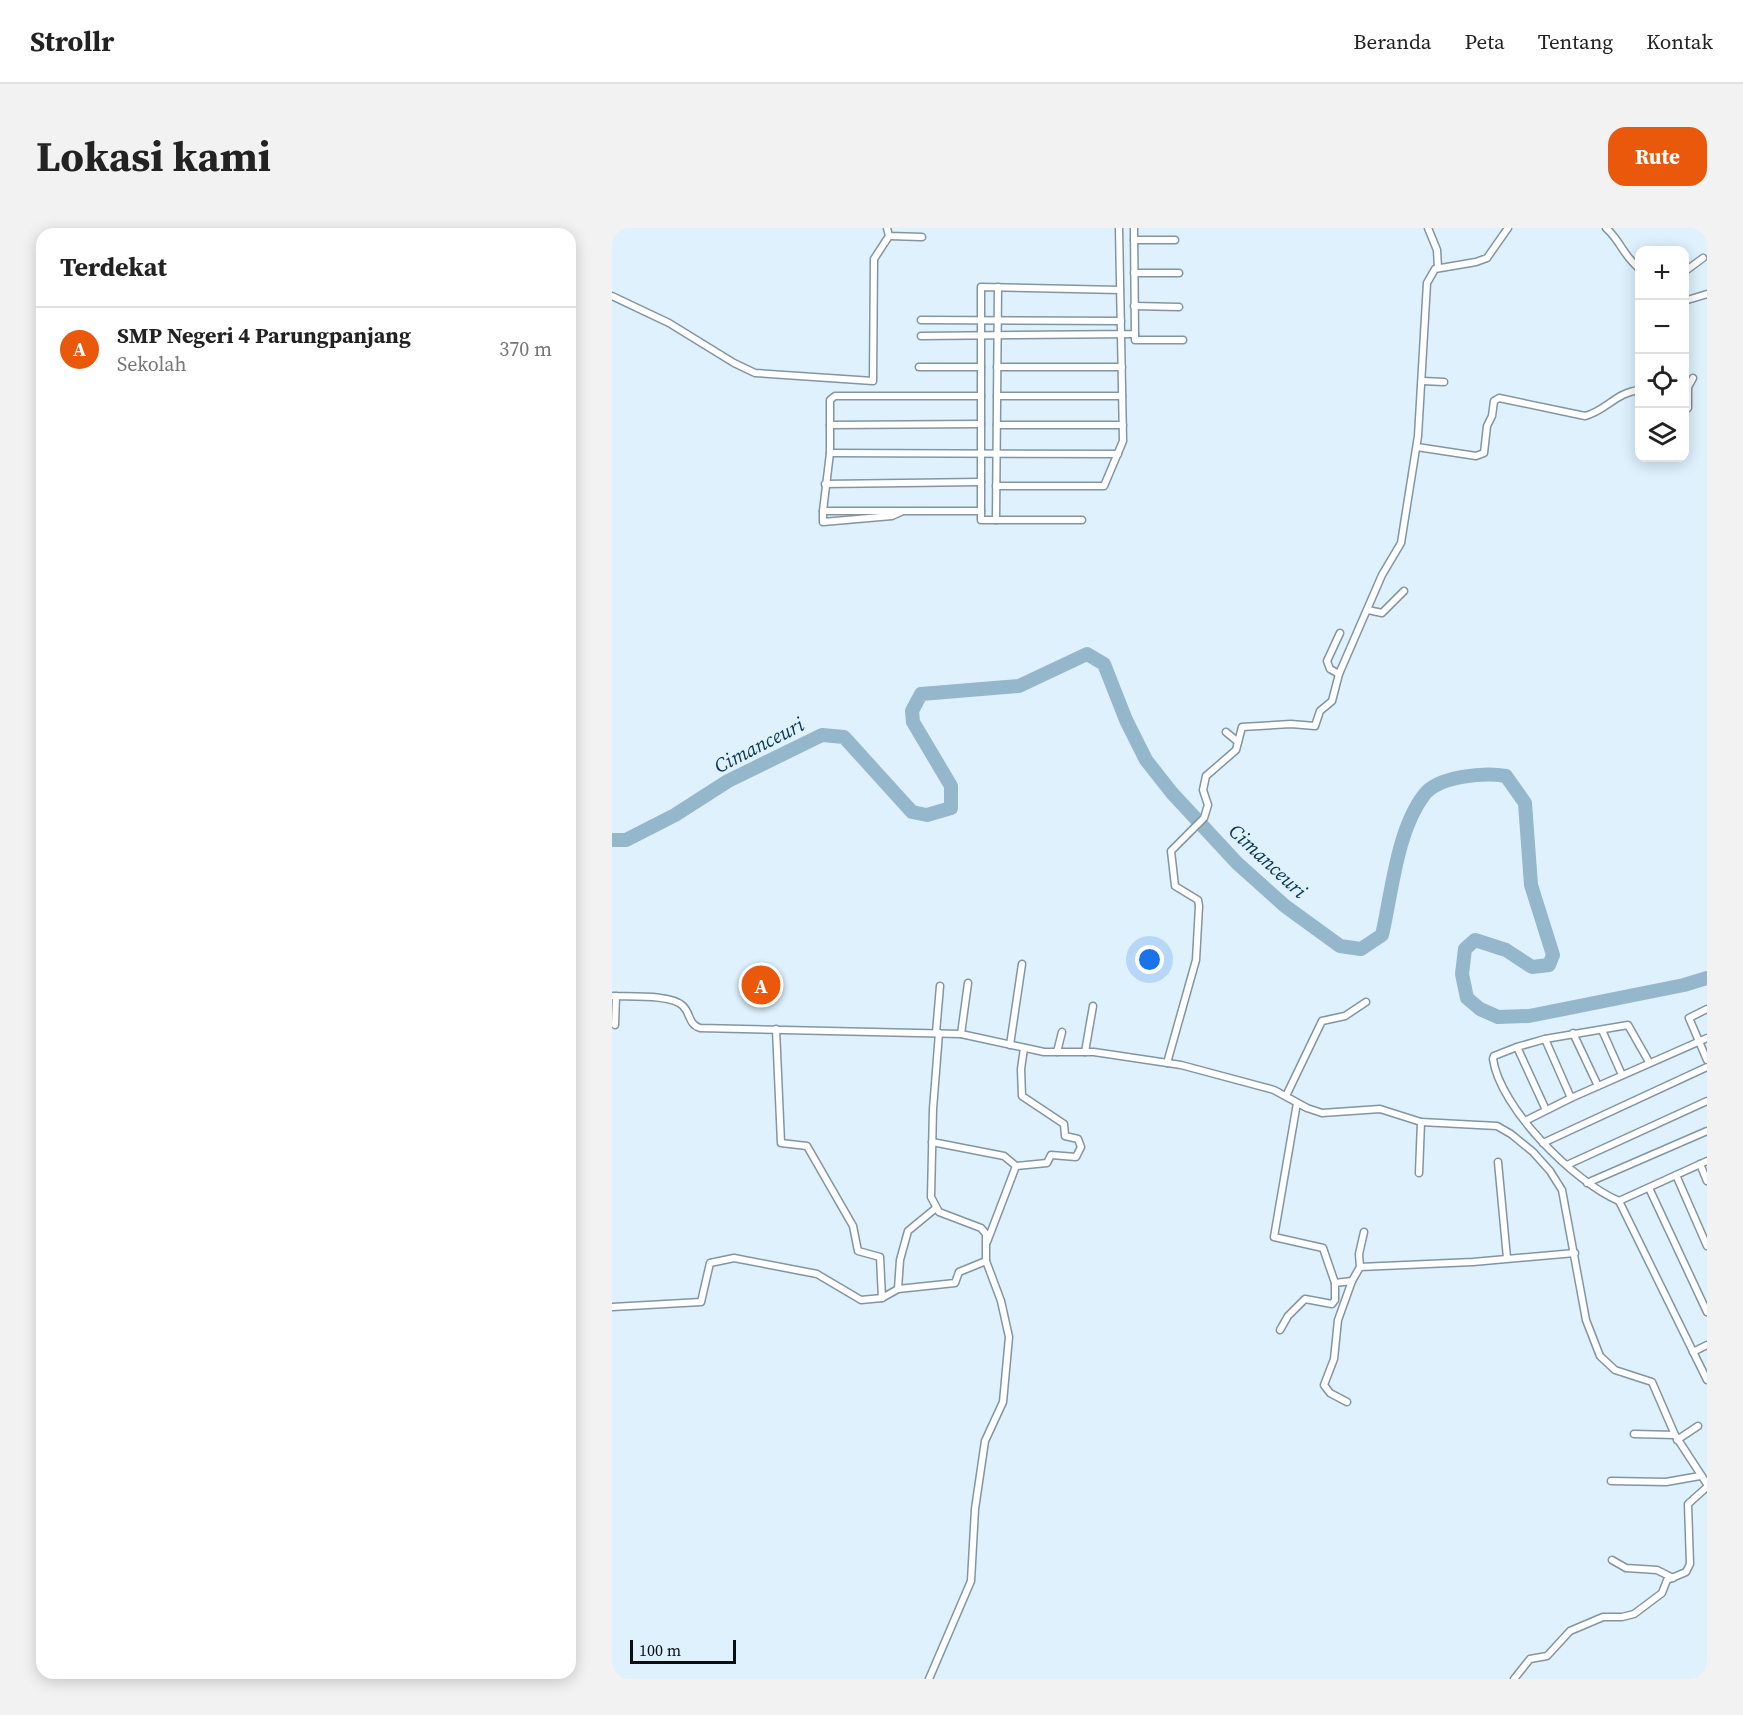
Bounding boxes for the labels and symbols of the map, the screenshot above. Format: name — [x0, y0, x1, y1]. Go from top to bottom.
water label: Cimanceuri — [709, 710, 809, 780]
water label: Cimanceuri — [1223, 817, 1313, 905]
your location — [1135, 945, 1164, 974]
pin: A — [742, 962, 780, 1008]
scale bar — [630, 1637, 736, 1664]

